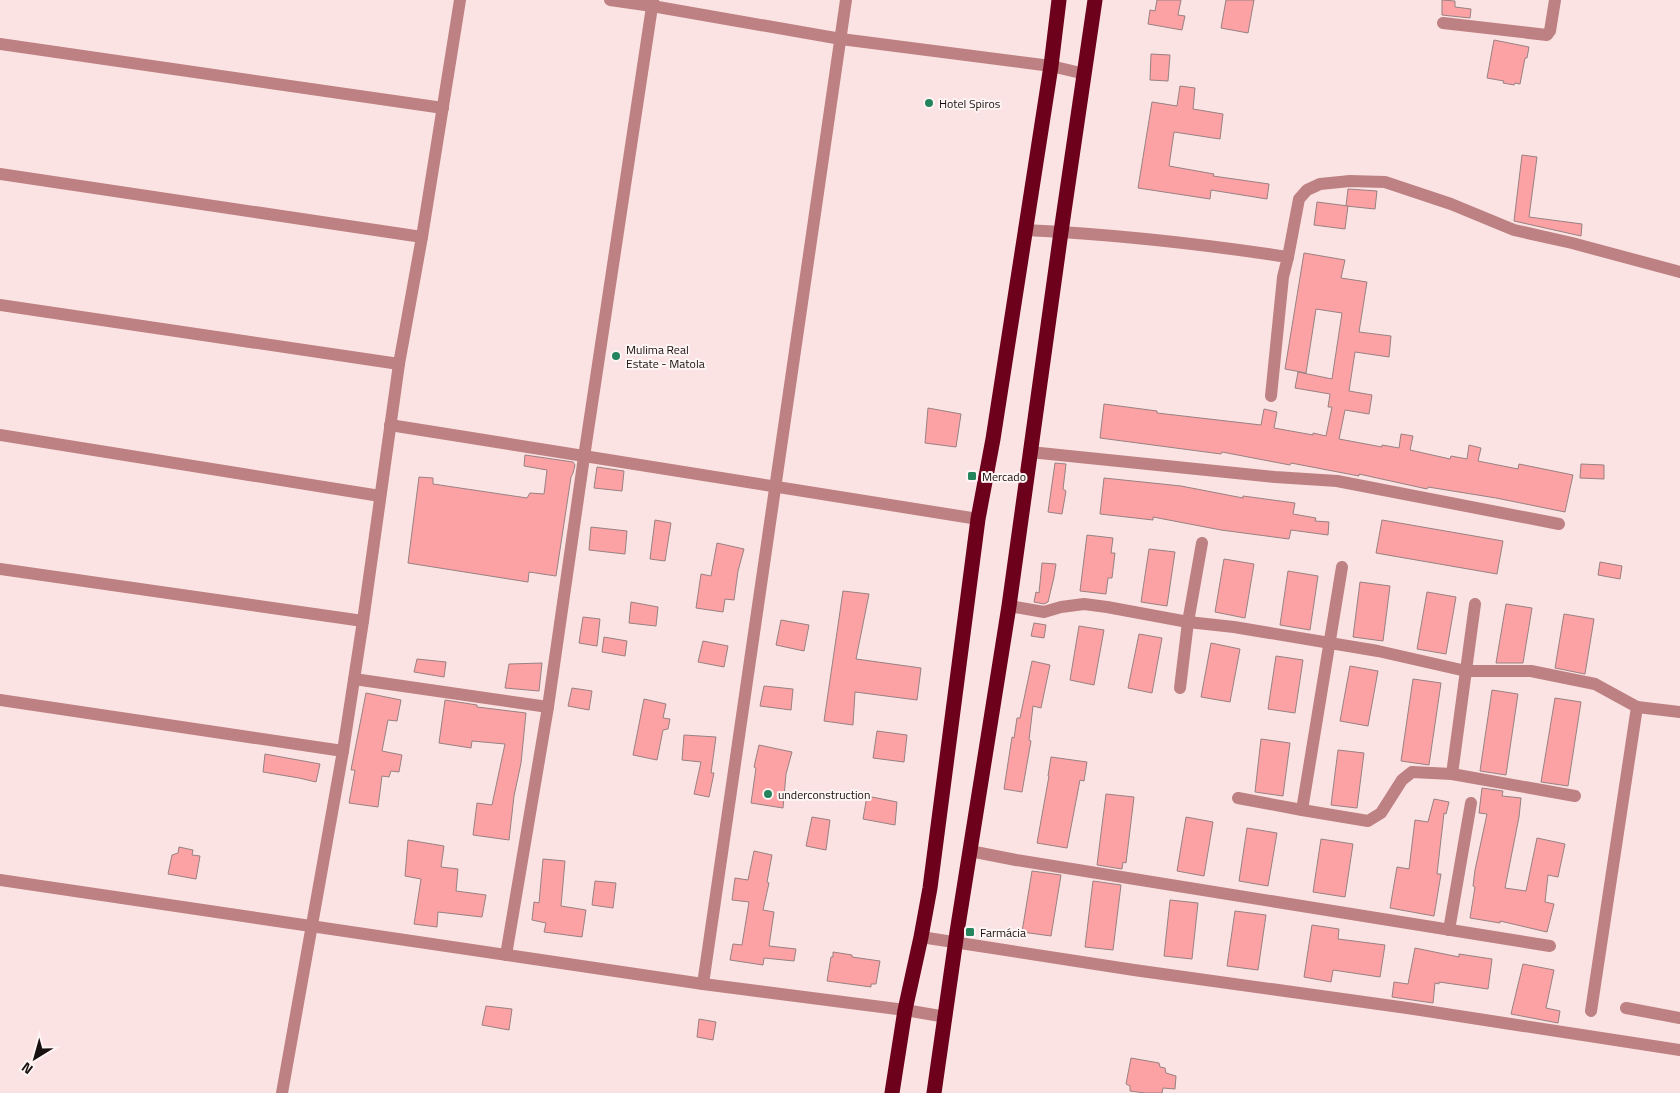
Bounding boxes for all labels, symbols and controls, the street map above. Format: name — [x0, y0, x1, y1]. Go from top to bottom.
place label: Hotel Spiros — [939, 94, 1001, 113]
marker: Hotel Spiros — [923, 97, 935, 109]
place label: Mulima Real Estate - Matola — [626, 340, 705, 373]
marker: Mulima Real Estate - Matola — [610, 350, 622, 362]
place label: Mercado — [982, 467, 1026, 486]
marker: Mercado — [966, 470, 978, 482]
place label: underconstruction — [778, 785, 870, 804]
marker: underconstruction — [762, 788, 774, 800]
place label: Farmácia — [980, 923, 1026, 942]
marker: Farmácia — [964, 926, 976, 938]
north arrow — [10, 1033, 60, 1083]
text: N — [17, 1057, 37, 1080]

